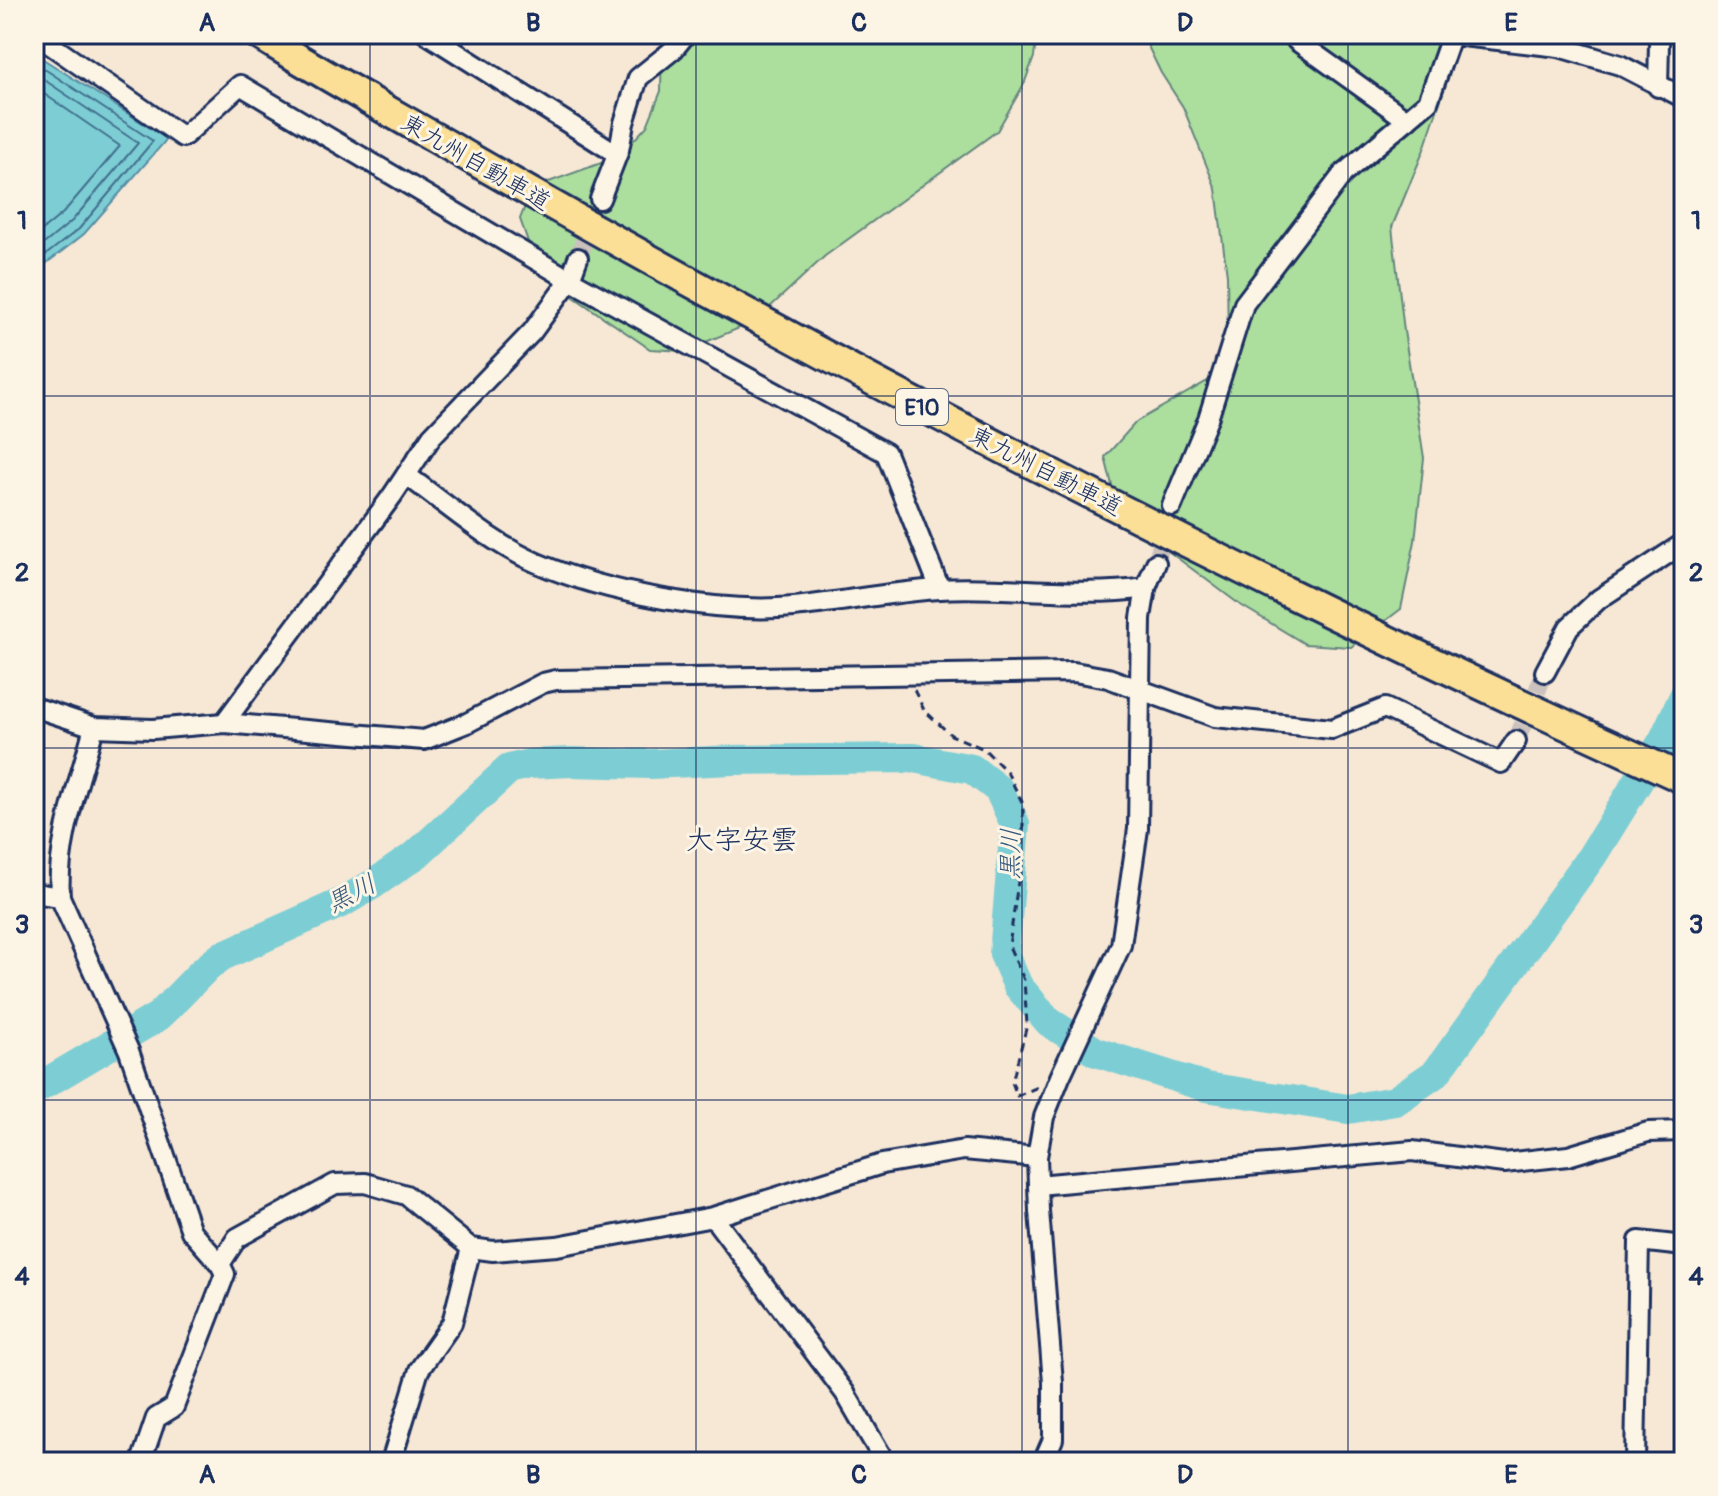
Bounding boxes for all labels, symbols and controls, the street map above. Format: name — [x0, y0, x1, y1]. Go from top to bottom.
text: A — [199, 7, 216, 39]
text: B — [526, 7, 540, 39]
text: C — [851, 7, 867, 39]
text: D — [1177, 7, 1193, 39]
text: E — [1504, 7, 1518, 39]
street label: 東九州自動車道 — [396, 108, 556, 217]
text: 1 — [17, 205, 27, 237]
text: 1 — [1691, 205, 1701, 237]
road number: E10 — [896, 389, 948, 425]
street label: 東九州自動車道 — [964, 420, 1127, 523]
text: 2 — [15, 557, 29, 589]
text: 2 — [1689, 557, 1703, 589]
district label: 大字安雲 — [686, 823, 798, 858]
water label: 黒川 — [995, 828, 1027, 880]
water label: 黒川 — [321, 868, 382, 920]
text: 3 — [15, 909, 29, 941]
text: 3 — [1689, 909, 1703, 941]
text: 4 — [14, 1261, 30, 1293]
text: 4 — [1688, 1261, 1704, 1293]
text: A — [199, 1459, 216, 1491]
text: B — [526, 1459, 540, 1491]
text: C — [851, 1459, 867, 1491]
text: D — [1177, 1459, 1193, 1491]
text: E — [1504, 1459, 1518, 1491]

